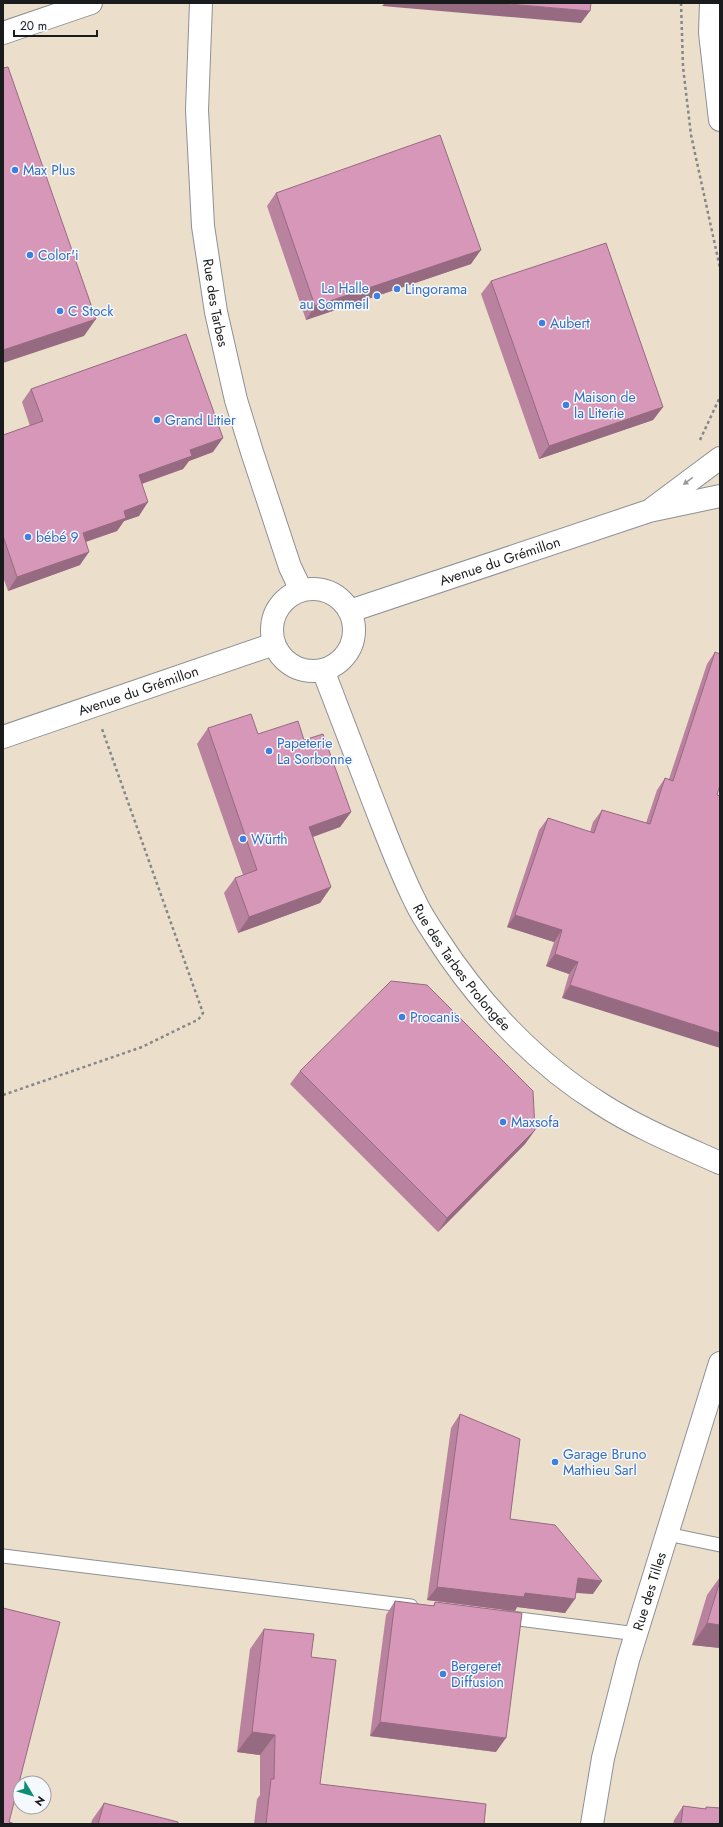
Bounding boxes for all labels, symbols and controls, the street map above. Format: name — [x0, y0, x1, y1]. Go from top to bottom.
scale bar — [14, 12, 97, 38]
text: 20 m — [20, 17, 47, 35]
place label: Max Plus — [23, 160, 75, 180]
marker: Max Plus — [10, 165, 20, 175]
place label: Color'i — [38, 245, 79, 265]
marker: Color'i — [25, 250, 35, 260]
street label: Rue des Tarbes — [198, 257, 234, 349]
place label: La Halle au Sommeil — [299, 278, 369, 314]
place label: Lingorama — [405, 279, 467, 299]
marker: Lingorama — [392, 284, 402, 294]
marker: La Halle au Sommeil — [372, 291, 382, 301]
place label: C Stock — [68, 301, 114, 321]
marker: C Stock — [55, 306, 65, 316]
place label: Aubert — [550, 313, 590, 333]
marker: Aubert — [537, 318, 547, 328]
place label: Maison de la Literie — [574, 387, 636, 423]
marker: Maison de la Literie — [561, 400, 571, 410]
place label: Grand Litier — [165, 410, 236, 430]
marker: Grand Litier — [152, 415, 162, 425]
one-way arrow — [683, 477, 694, 485]
place label: bébé 9 — [36, 527, 79, 547]
street label: Avenue du Grémillon — [437, 531, 563, 590]
marker: bébé 9 — [23, 532, 33, 542]
street label: Avenue du Grémillon — [75, 661, 201, 721]
place label: Papeterie La Sorbonne — [277, 733, 352, 769]
marker: Papeterie La Sorbonne — [264, 746, 274, 756]
place label: Würth — [251, 829, 288, 849]
marker: Würth — [238, 834, 248, 844]
street label: Rue des Tarbes Prolongée — [408, 900, 515, 1035]
place label: Procanis — [410, 1007, 460, 1027]
marker: Procanis — [397, 1012, 407, 1022]
place label: Maxsofa — [511, 1112, 559, 1132]
marker: Maxsofa — [498, 1117, 508, 1127]
place label: Garage Bruno Mathieu Sarl — [563, 1444, 647, 1480]
marker: Garage Bruno Mathieu Sarl — [550, 1457, 560, 1467]
street label: Rue des Tilles — [628, 1549, 671, 1633]
place label: Bergeret Diffusion — [451, 1656, 504, 1692]
marker: Bergeret Diffusion — [438, 1669, 448, 1679]
north arrow — [12, 1775, 52, 1815]
text: N — [31, 1793, 49, 1810]

